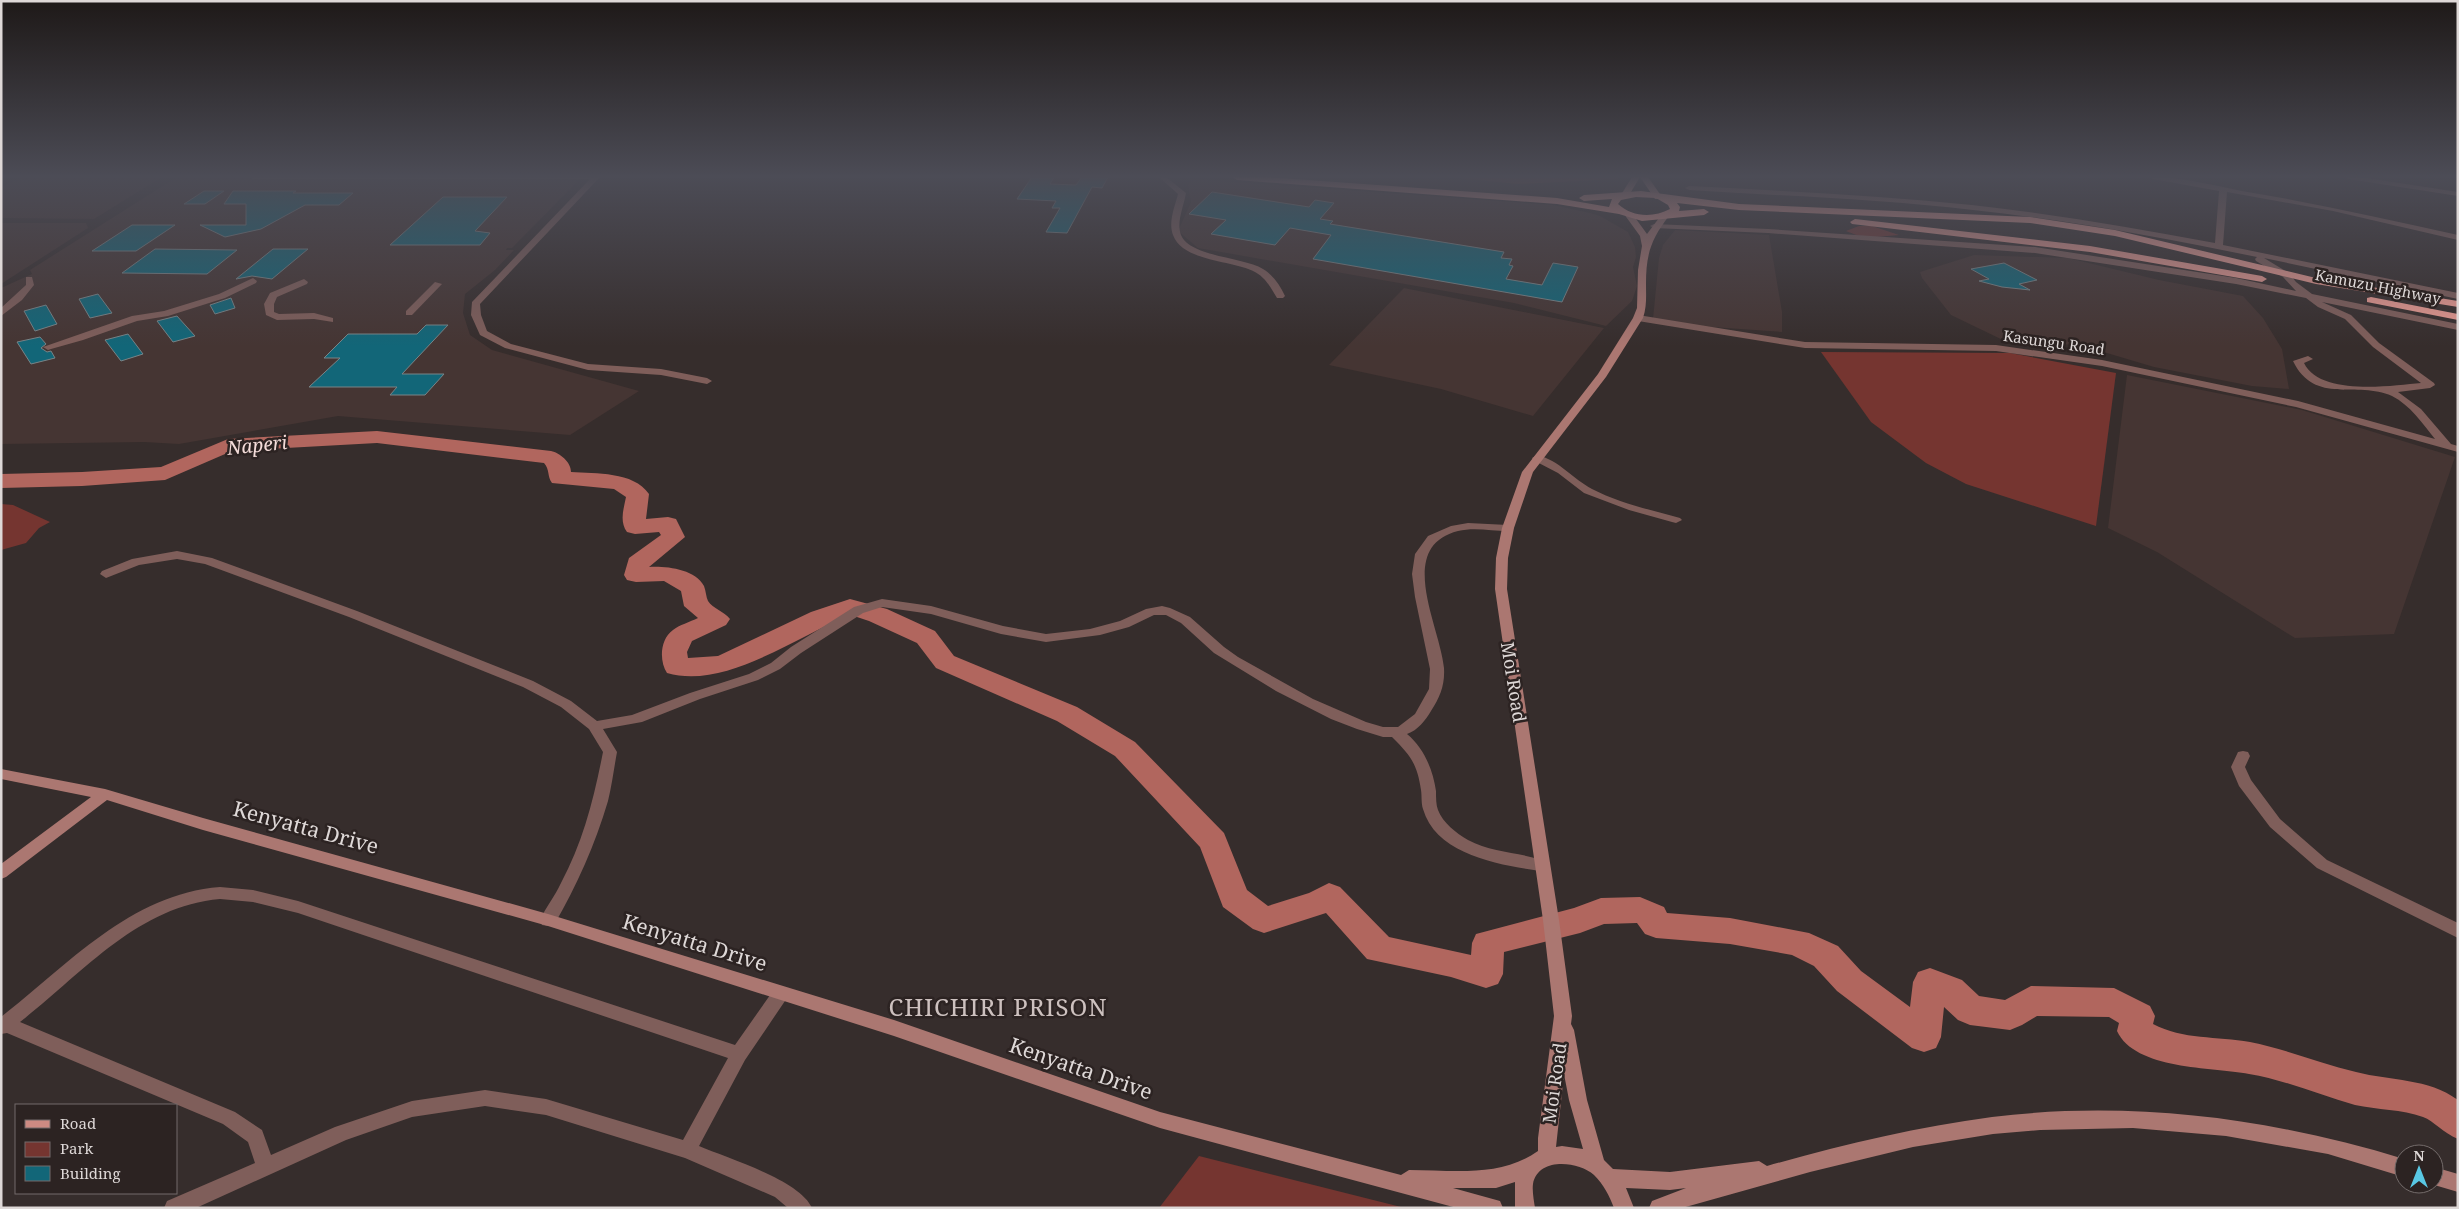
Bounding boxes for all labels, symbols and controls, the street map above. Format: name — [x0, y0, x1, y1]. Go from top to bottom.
street label: Kamuzu Highway — [2313, 264, 2443, 308]
street label: Kasungu Road — [2002, 325, 2106, 359]
water label: Naperi — [225, 429, 289, 461]
street label: Moi Road — [1496, 640, 1532, 724]
street label: Kenyatta Drive — [230, 794, 382, 860]
street label: Kenyatta Drive — [619, 907, 771, 977]
district label: CHICHIRI PRISON — [888, 990, 1108, 1023]
street label: Kenyatta Drive — [1006, 1030, 1156, 1106]
street label: Moi Road — [1536, 1041, 1572, 1125]
legend — [15, 1104, 178, 1194]
text: Road — [60, 1113, 96, 1133]
text: Park — [60, 1138, 94, 1158]
north arrow — [2394, 1144, 2444, 1194]
text: N — [2413, 1146, 2425, 1165]
text: Building — [60, 1163, 121, 1183]

